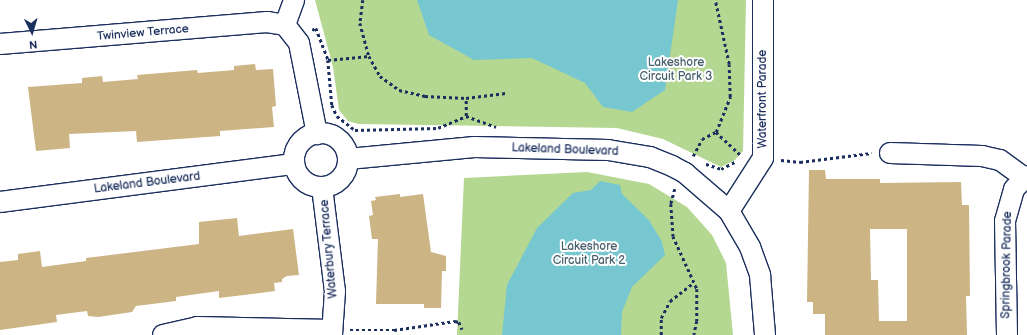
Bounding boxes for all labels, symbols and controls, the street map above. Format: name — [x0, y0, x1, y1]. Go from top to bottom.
north arrow — [12, 12, 52, 52]
street label: Twinview Terrace — [96, 22, 190, 44]
text: N — [28, 38, 38, 51]
street label: Waterfront Parade — [756, 50, 770, 148]
park label: Lakeshore Circuit Park 3 — [640, 56, 712, 84]
street label: Lakeland Boulevard — [511, 141, 619, 159]
street label: Lakeland Boulevard — [93, 169, 201, 197]
street label: Waterbury Terrace — [317, 198, 341, 300]
street label: Springbrook Parade — [999, 211, 1015, 319]
park label: Lakeshore Circuit Park 2 — [553, 240, 625, 268]

